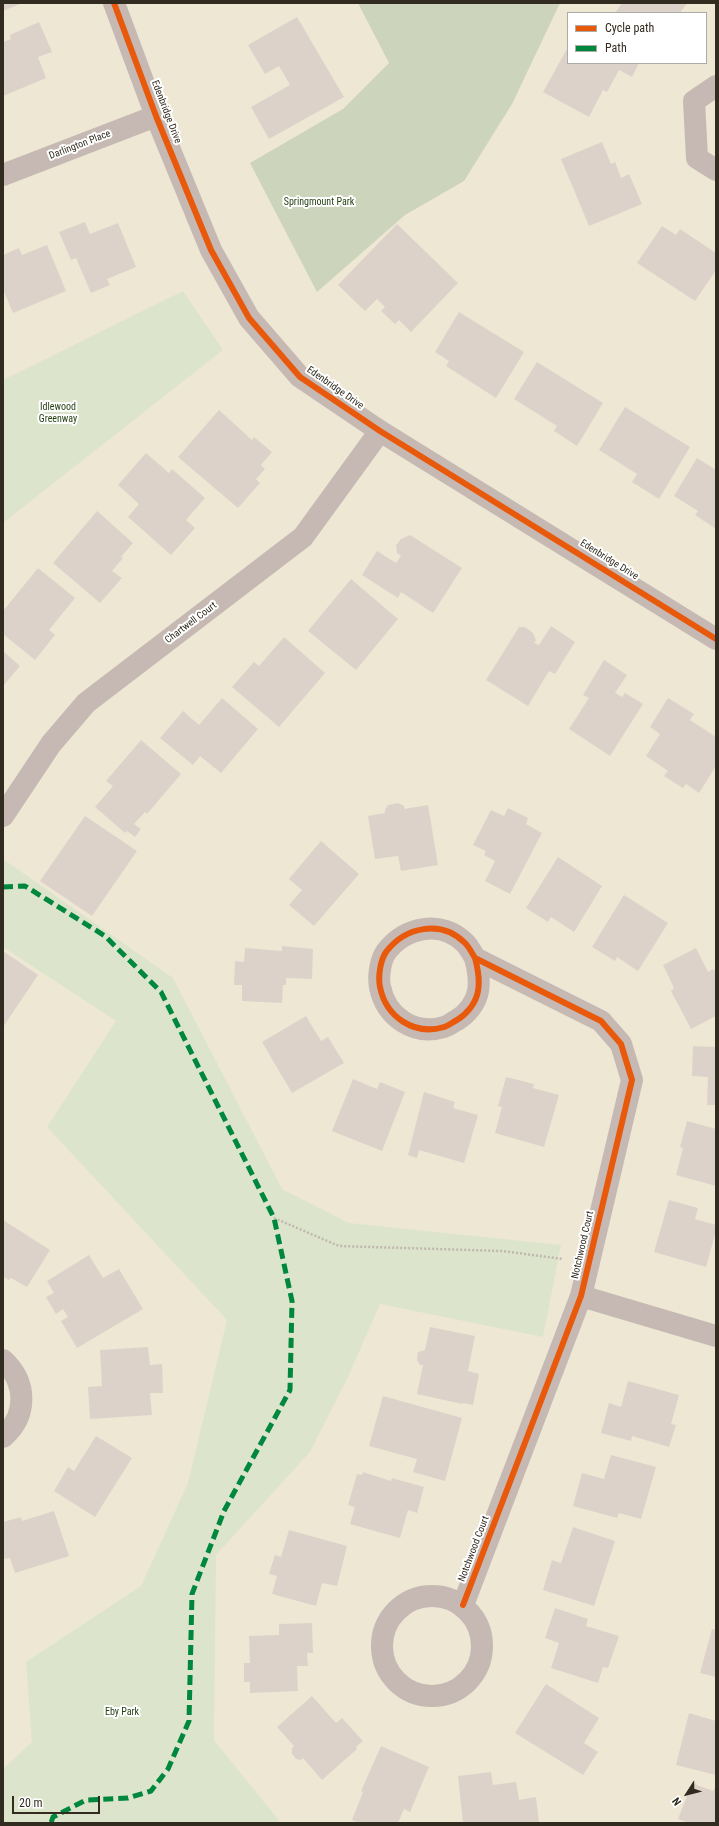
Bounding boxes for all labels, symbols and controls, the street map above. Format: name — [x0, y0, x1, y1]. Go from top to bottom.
legend — [567, 12, 707, 64]
text: Cycle path — [605, 21, 654, 35]
text: Path — [605, 41, 627, 55]
street label: Edenbridge Drive — [148, 79, 184, 145]
street label: Darlington Place — [48, 128, 112, 162]
park label: Springmount Park — [284, 196, 354, 208]
street label: Edenbridge Drive — [304, 364, 366, 412]
park label: Idlewood Greenway — [39, 401, 77, 424]
street label: Edenbridge Drive — [578, 537, 640, 583]
street label: Chartwell Court — [163, 600, 219, 646]
street label: Notchwood Court — [569, 1210, 597, 1280]
street label: Notchwood Court — [456, 1515, 492, 1583]
park label: Eby Park — [105, 1706, 139, 1718]
north arrow — [667, 1774, 707, 1814]
scale bar — [14, 1788, 102, 1814]
text: N — [670, 1795, 684, 1808]
text: 20 m — [19, 1796, 43, 1810]

